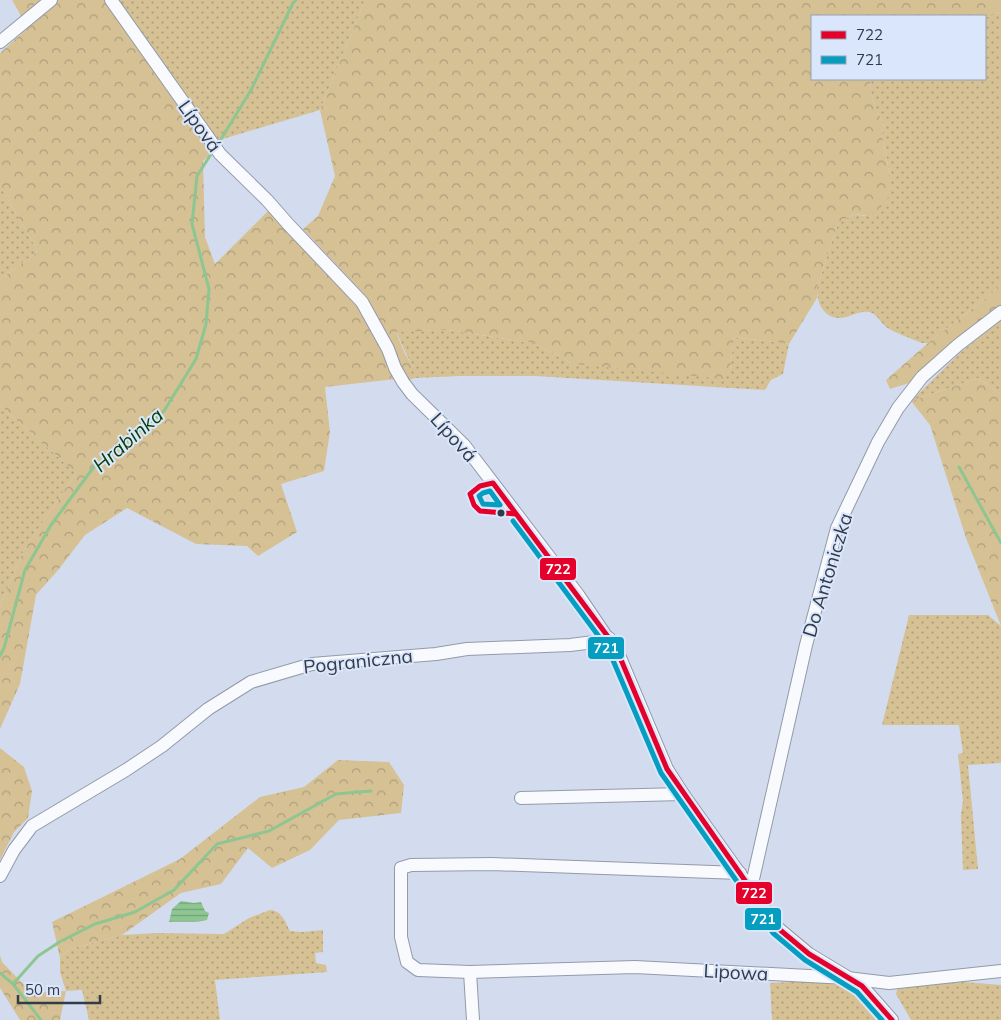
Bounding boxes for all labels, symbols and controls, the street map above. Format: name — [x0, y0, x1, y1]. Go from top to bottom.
legend — [811, 15, 986, 80]
text: 722 — [856, 25, 883, 44]
text: 721 — [856, 50, 883, 69]
street label: Lípová — [173, 95, 227, 157]
water label: Hrabinka — [87, 402, 168, 477]
street label: Lípová — [426, 407, 482, 467]
unlabelled marker — [496, 508, 506, 518]
street label: Do Antoniczka — [797, 510, 857, 640]
line badge: 722 — [539, 557, 577, 581]
text: 722 — [545, 560, 571, 578]
line badge: 721 — [587, 636, 625, 660]
text: 721 — [593, 639, 619, 657]
street label: Pograniczna — [302, 643, 414, 679]
line badge: 722 — [735, 881, 773, 905]
text: 722 — [741, 884, 767, 902]
line badge: 721 — [744, 907, 782, 931]
text: 721 — [750, 910, 776, 928]
street label: Lipowa — [703, 958, 769, 986]
scale bar — [18, 972, 100, 1004]
text: 50 m — [25, 980, 60, 999]

